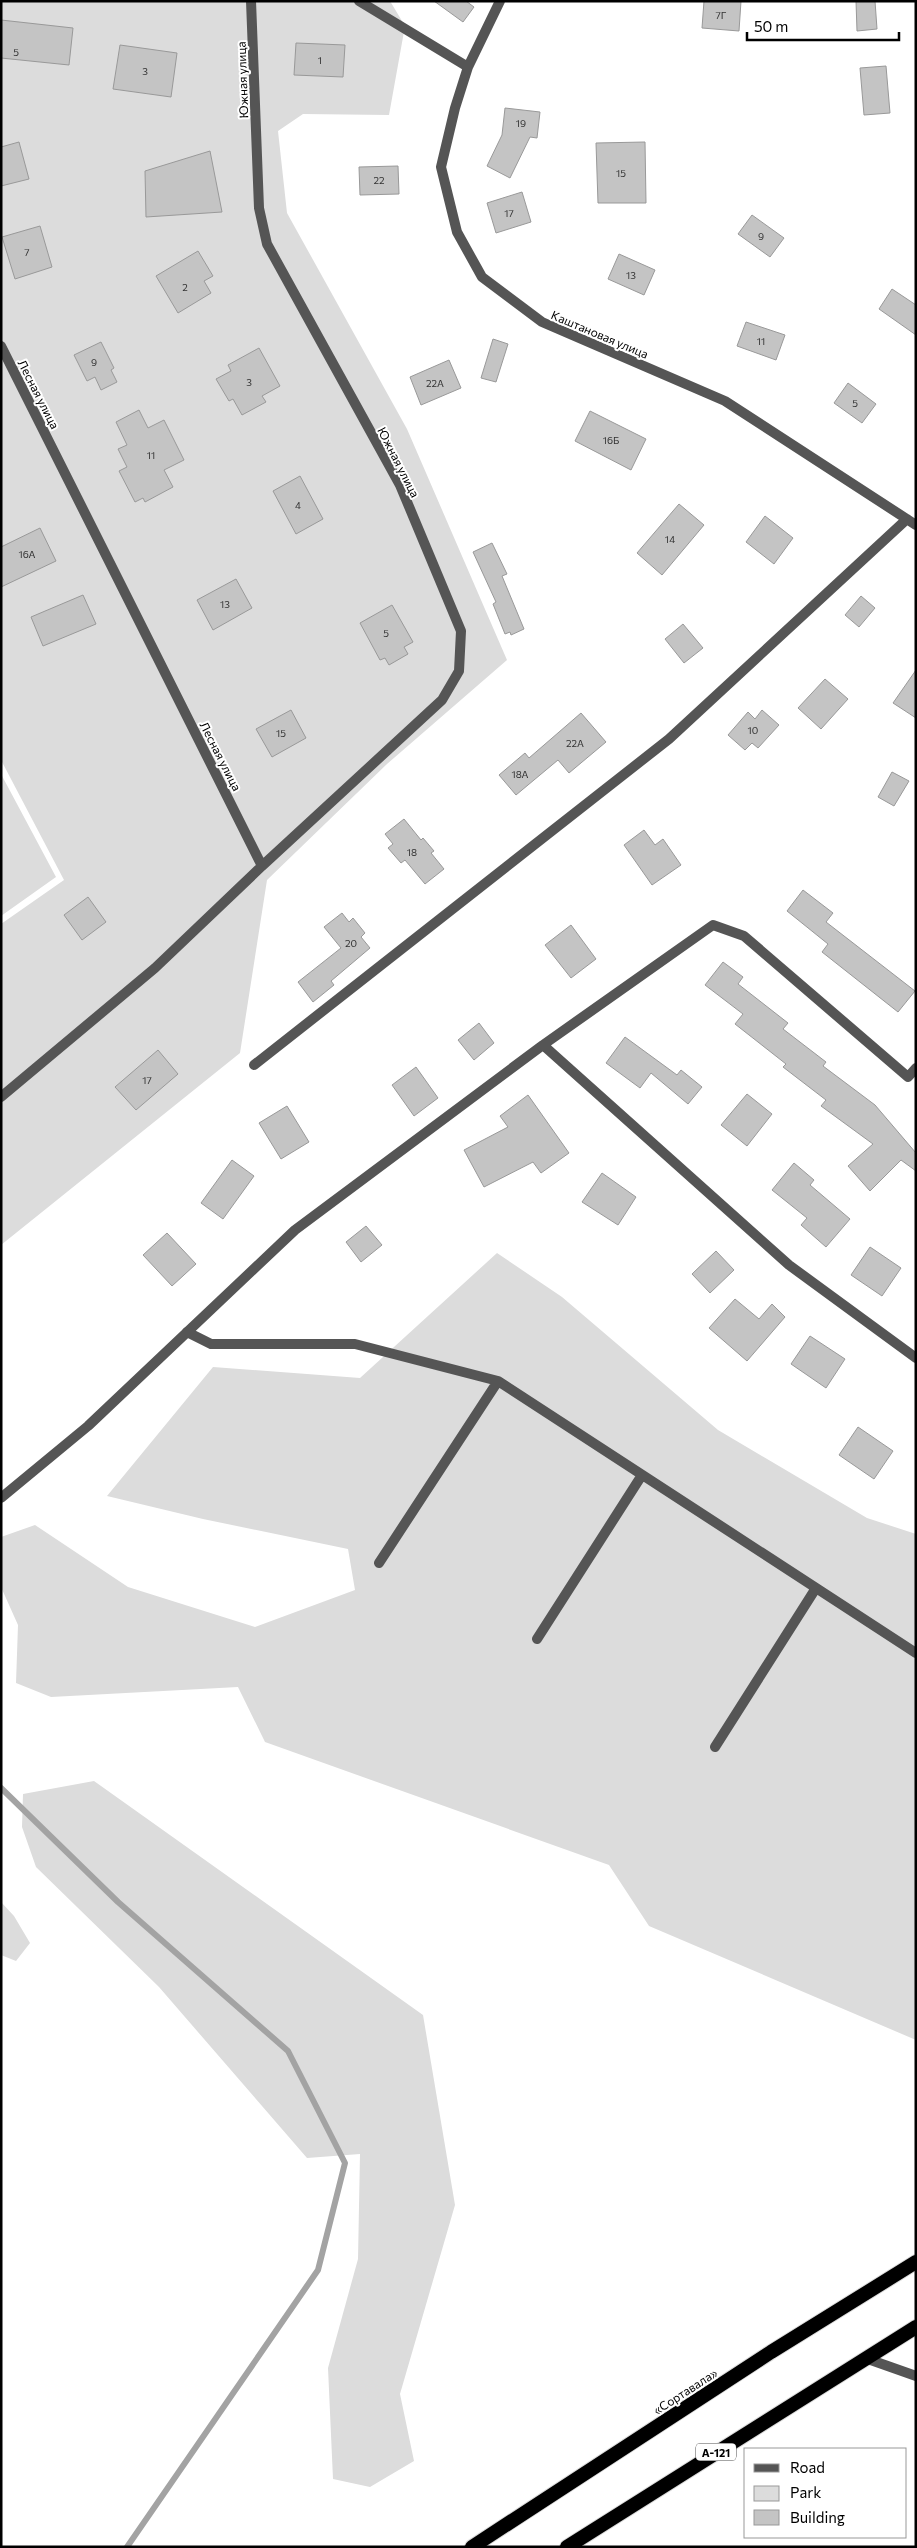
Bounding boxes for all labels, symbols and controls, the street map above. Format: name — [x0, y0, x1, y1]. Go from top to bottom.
house number: 7Г — [716, 9, 727, 21]
scale bar — [747, 10, 900, 42]
text: 50 m — [754, 17, 788, 35]
street label: Южная улица — [234, 41, 250, 119]
house number: 5 — [13, 46, 19, 58]
house number: 1 — [318, 54, 322, 66]
house number: 3 — [142, 65, 148, 77]
house number: 19 — [516, 117, 526, 129]
house number: 15 — [616, 167, 626, 179]
house number: 22 — [373, 174, 385, 186]
house number: 17 — [504, 207, 514, 219]
house number: 9 — [758, 230, 764, 242]
house number: 7 — [24, 246, 30, 258]
house number: 13 — [626, 269, 636, 281]
house number: 2 — [182, 281, 188, 293]
street label: Каштановая улица — [549, 307, 651, 361]
house number: 11 — [757, 335, 765, 347]
house number: 9 — [91, 356, 97, 368]
street label: Лесная улица — [16, 357, 62, 431]
house number: 3 — [246, 376, 252, 388]
house number: 22А — [426, 377, 444, 389]
house number: 5 — [852, 397, 858, 409]
street label: Южная улица — [375, 425, 423, 499]
house number: 16Б — [603, 434, 619, 446]
house number: 11 — [147, 449, 155, 461]
house number: 4 — [295, 499, 301, 511]
house number: 14 — [665, 533, 675, 545]
house number: 16А — [18, 548, 36, 560]
house number: 13 — [220, 598, 230, 610]
house number: 5 — [383, 627, 389, 639]
street label: Лесная улица — [198, 719, 244, 793]
house number: 10 — [748, 724, 758, 736]
house number: 15 — [276, 727, 286, 739]
house number: 22А — [566, 737, 584, 749]
house number: 18А — [511, 768, 529, 780]
house number: 18 — [407, 846, 417, 858]
house number: 20 — [345, 937, 357, 949]
house number: 17 — [142, 1074, 152, 1086]
street label: «Сортавала» — [650, 2365, 720, 2417]
road number: А-121 — [696, 2444, 736, 2460]
legend — [744, 2448, 907, 2538]
text: Road — [790, 2458, 825, 2476]
text: Park — [790, 2483, 821, 2501]
text: Building — [790, 2508, 845, 2526]

